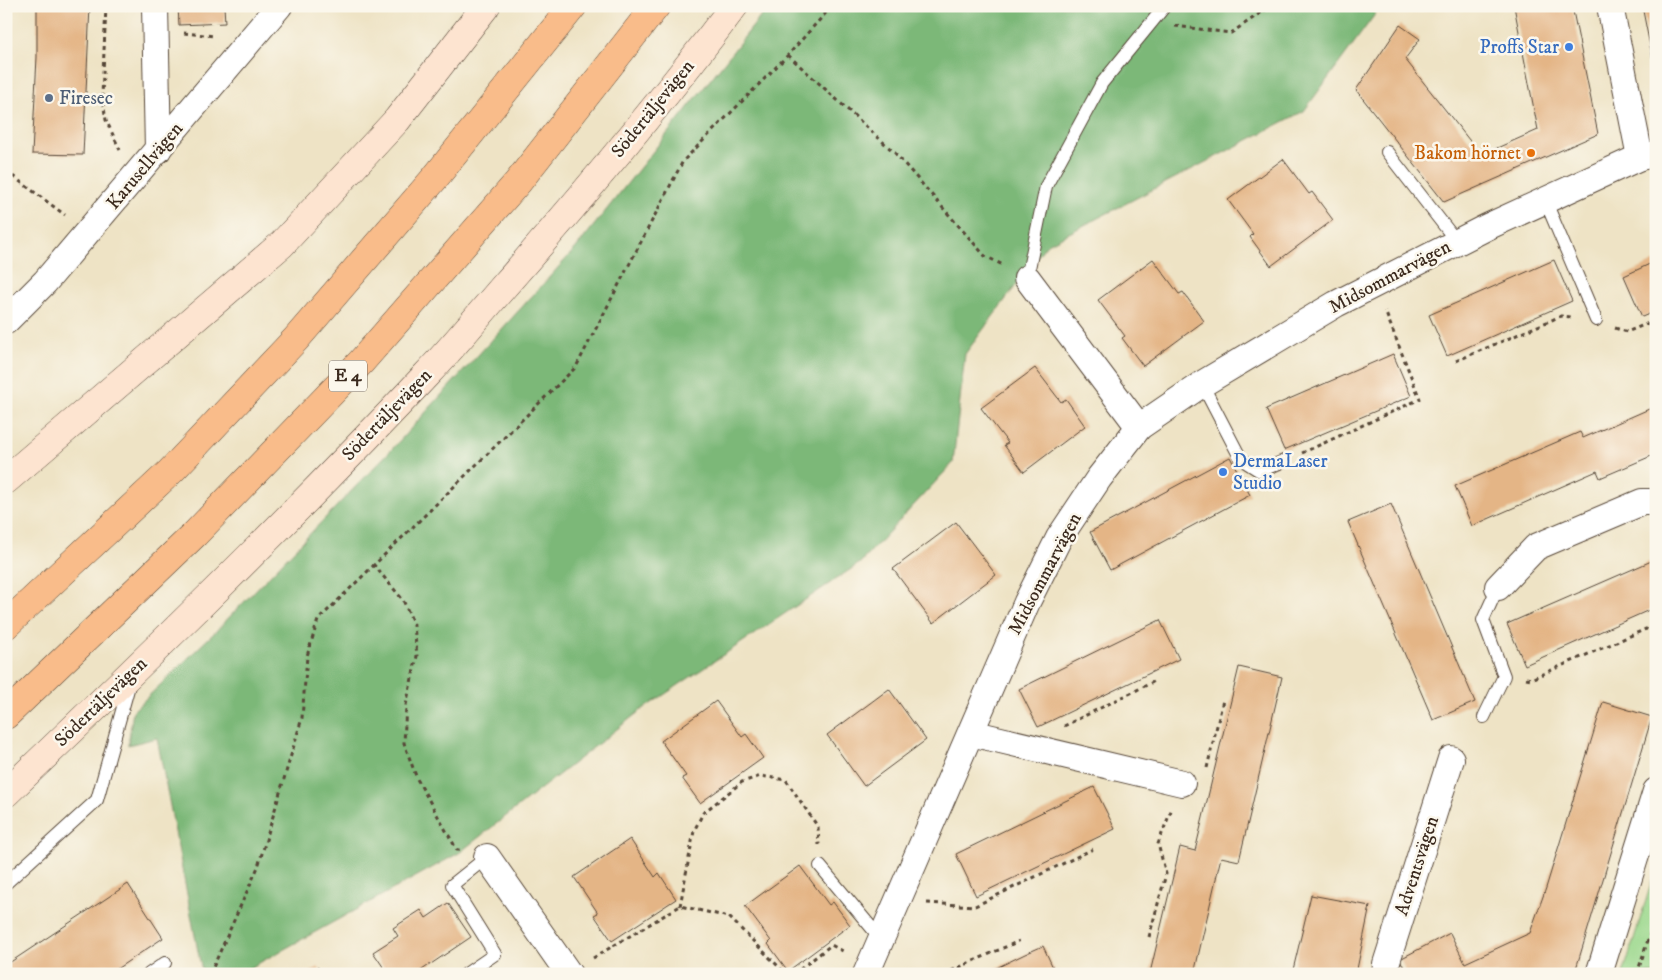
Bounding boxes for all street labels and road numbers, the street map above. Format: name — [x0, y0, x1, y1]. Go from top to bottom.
street label: Södertäljevägen — [606, 55, 700, 163]
street label: Karusellvägen — [102, 118, 188, 214]
street label: Midsommarvägen — [1325, 235, 1455, 319]
road number: E 4 — [329, 361, 367, 392]
street label: Södertäljevägen — [337, 364, 437, 466]
street label: Midsommarvägen — [1003, 509, 1087, 639]
street label: Södertäljevägen — [50, 652, 152, 752]
street label: Adventsvägen — [1390, 813, 1444, 919]

